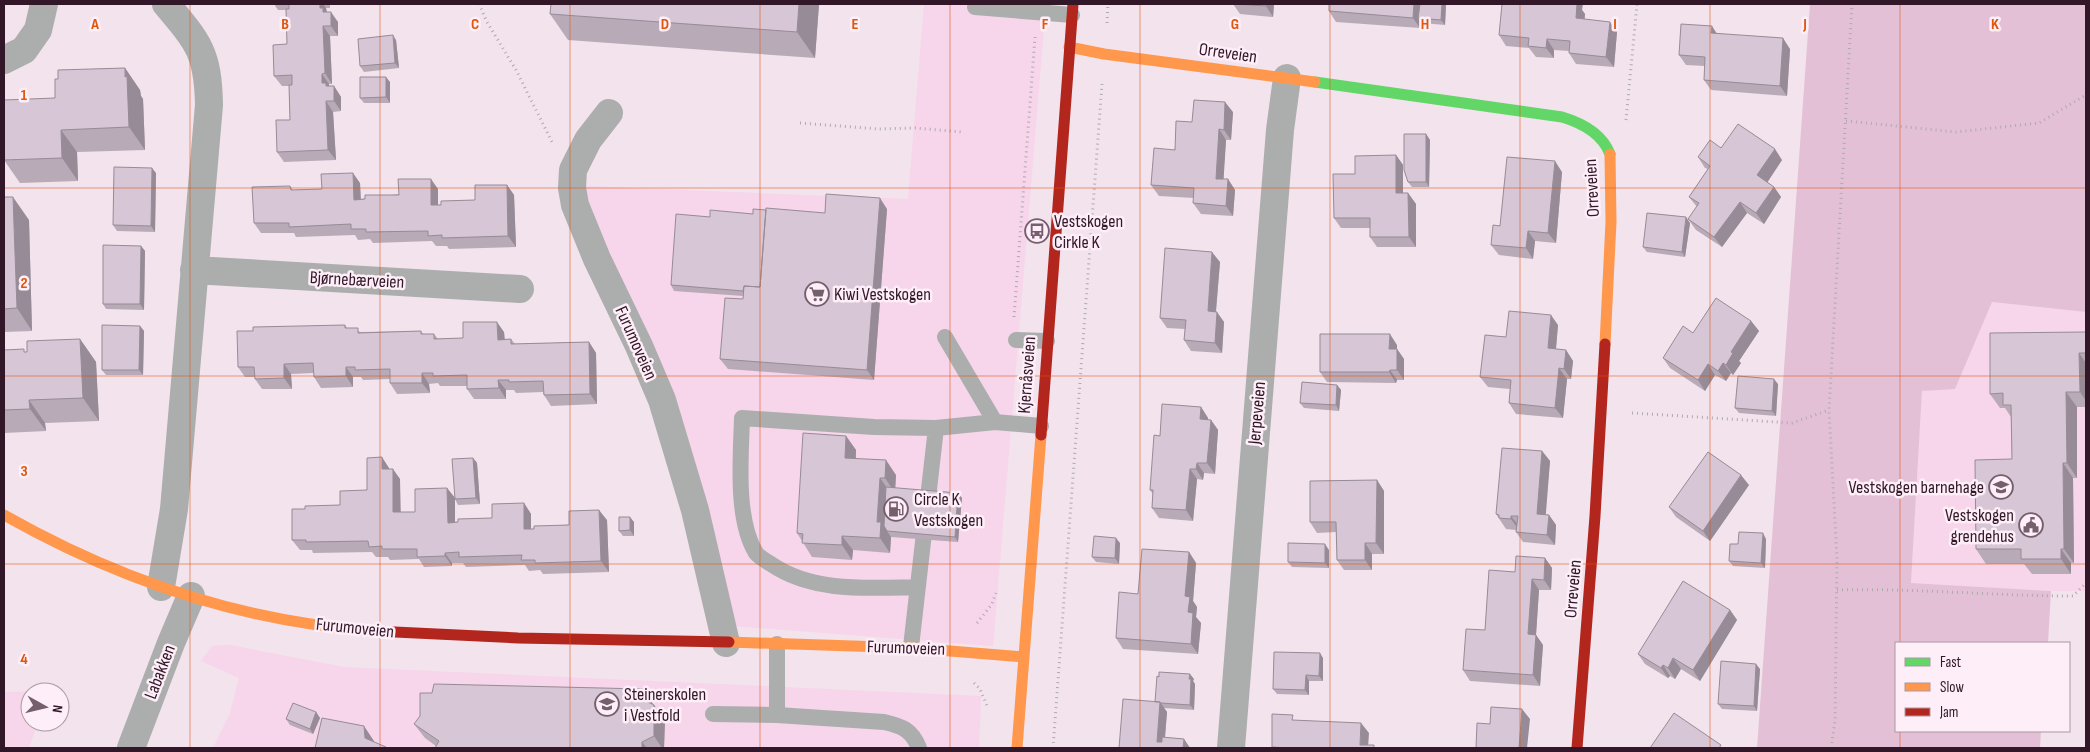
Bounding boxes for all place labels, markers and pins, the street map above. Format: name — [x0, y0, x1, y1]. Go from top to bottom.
place label: Vestskogen Cirkle K — [1054, 211, 1123, 253]
bus stop icon: Vestskogen Cirkle K — [1024, 218, 1050, 244]
supermarket icon: Kiwi Vestskogen — [804, 281, 830, 307]
place label: Kiwi Vestskogen — [834, 284, 931, 305]
school or university icon: Vestskogen barnehage — [1988, 474, 2014, 500]
place label: Vestskogen barnehage — [1849, 477, 1984, 498]
place label: Circle K Vestskogen — [914, 489, 983, 531]
fuel station icon: Circle K Vestskogen — [883, 496, 909, 522]
place label: Vestskogen grendehus — [1945, 505, 2014, 547]
public building icon: Vestskogen grendehus — [2018, 512, 2044, 538]
place label: Steinerskolen i Vestfold — [624, 684, 706, 726]
school or university icon: Steinerskolen i Vestfold — [594, 691, 620, 717]

